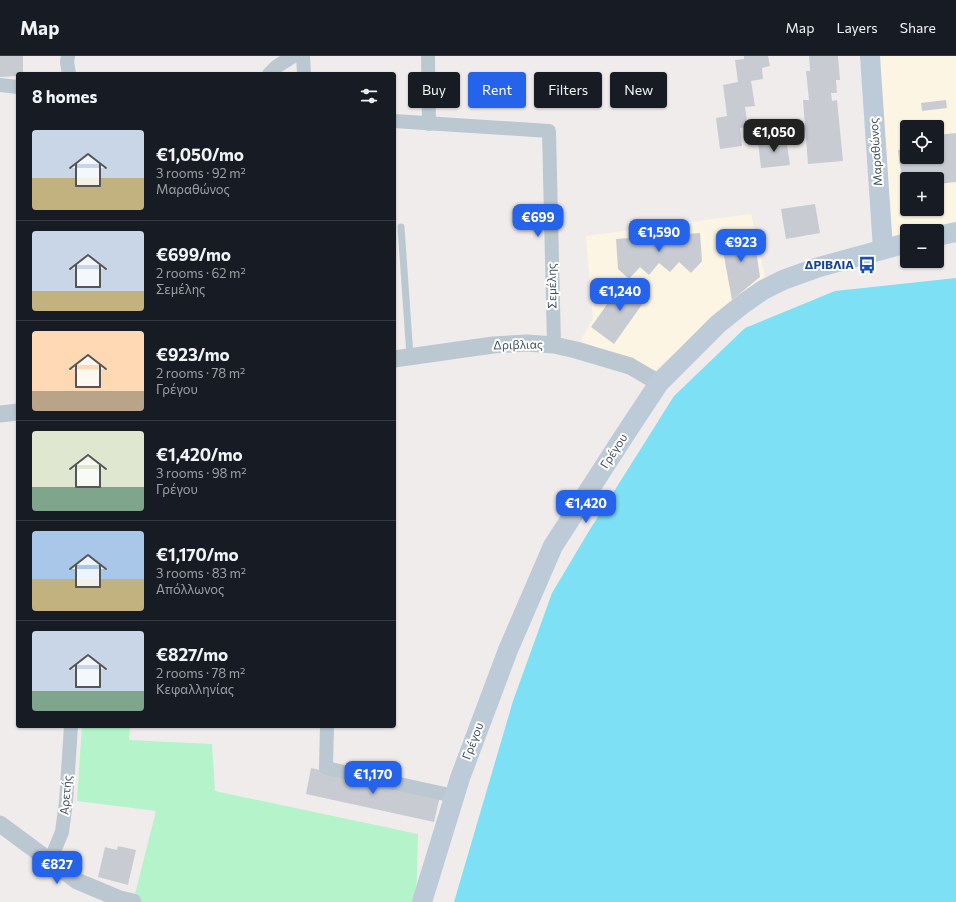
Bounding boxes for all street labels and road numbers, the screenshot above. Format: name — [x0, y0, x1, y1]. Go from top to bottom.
street label: Μαραθώνος — [866, 117, 884, 187]
street label: Σεμέλης — [544, 263, 558, 309]
street label: Δριβλιας — [493, 337, 543, 351]
street label: Γρέγου — [597, 430, 630, 470]
street label: Γρέγου — [459, 720, 486, 761]
street label: Αρετής — [56, 774, 74, 815]

